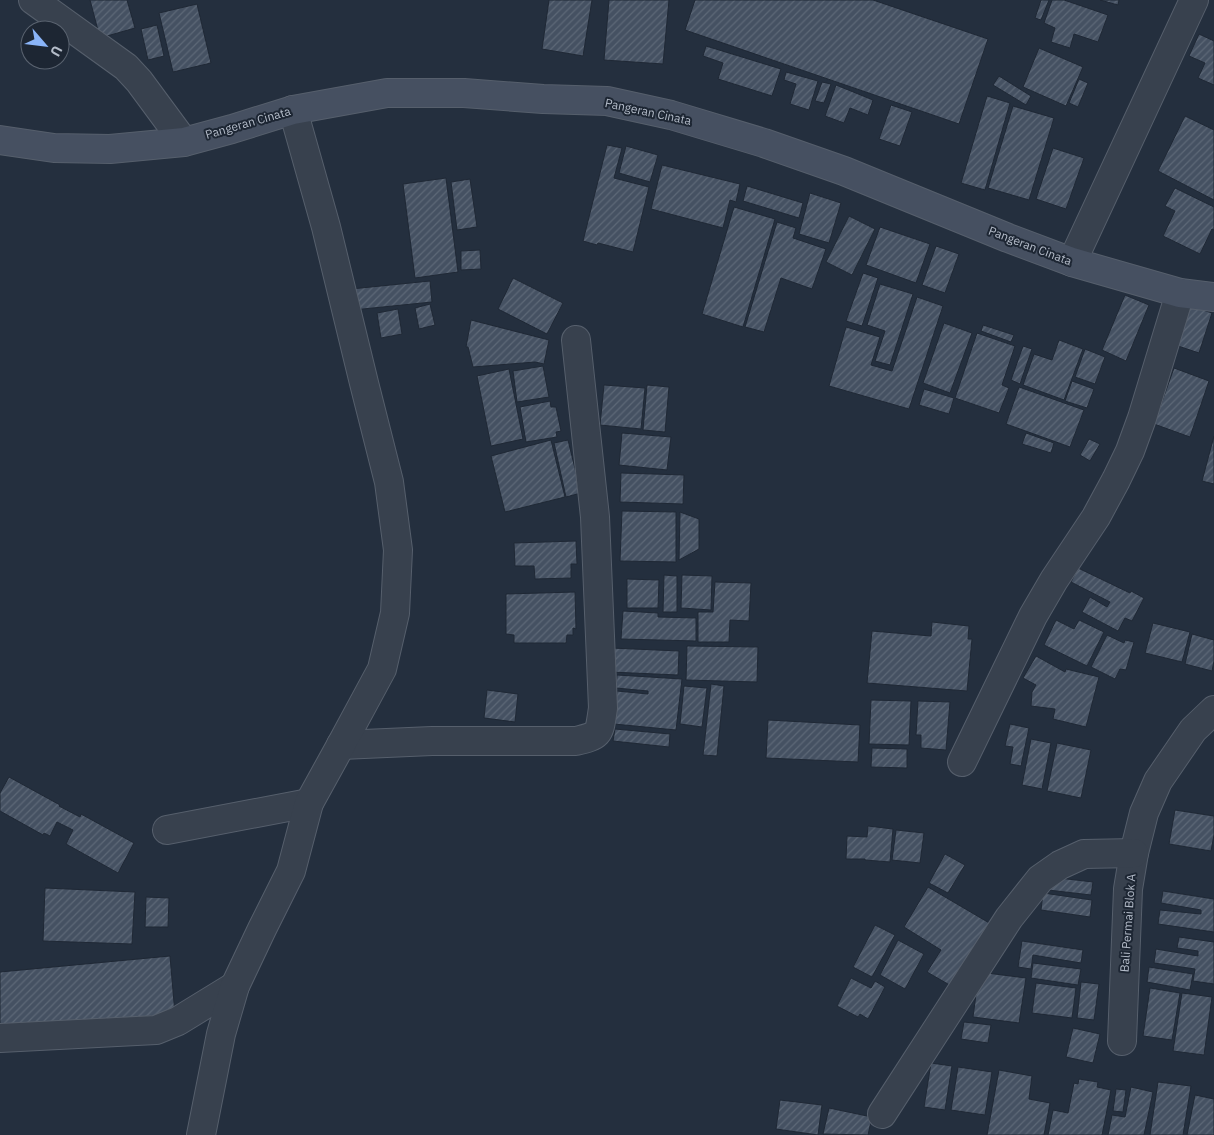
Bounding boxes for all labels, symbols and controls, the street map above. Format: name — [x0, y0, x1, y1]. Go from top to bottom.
north arrow — [20, 20, 70, 70]
text: U — [46, 43, 67, 60]
street label: Pangeran Cinata — [604, 95, 693, 128]
street label: Pangeran Cinata — [204, 103, 293, 142]
street label: Pangeran Cinata — [986, 223, 1074, 269]
street label: Bali Permai Blok A — [1117, 873, 1138, 973]

